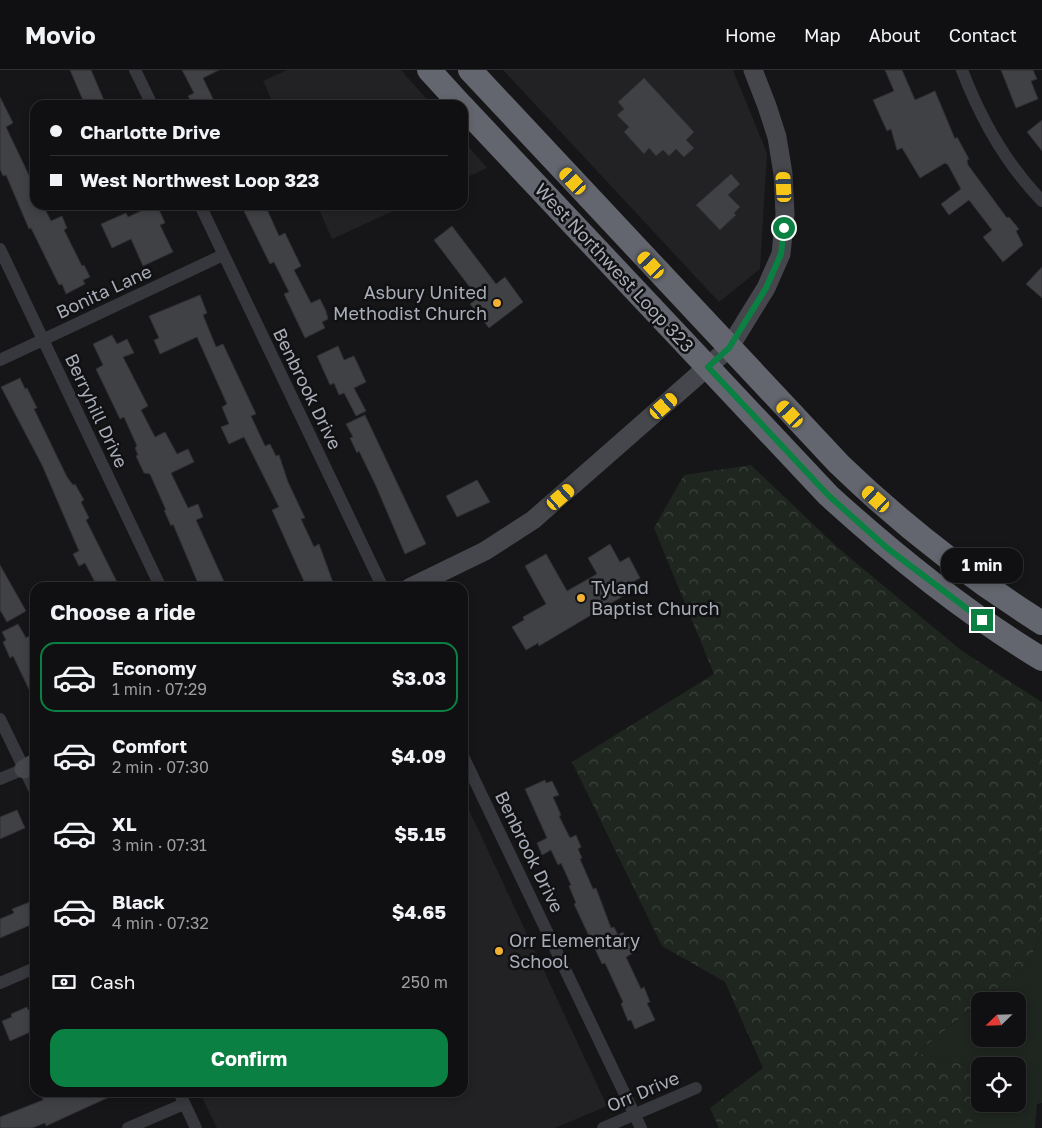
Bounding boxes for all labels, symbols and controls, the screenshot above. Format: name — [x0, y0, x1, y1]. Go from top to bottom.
text: Movio — [25, 20, 96, 49]
text: Home — [725, 24, 776, 46]
text: Map — [804, 24, 841, 46]
text: About — [869, 24, 921, 46]
text: Contact — [949, 24, 1017, 46]
text: Charlotte Drive — [80, 120, 220, 143]
car — [557, 165, 588, 197]
text: West Northwest Loop 323 — [80, 168, 319, 191]
car — [775, 172, 792, 202]
street label: West Northwest Loop 323 — [531, 178, 699, 356]
route start — [773, 217, 795, 239]
car — [635, 249, 666, 281]
street label: Bonita Lane — [52, 259, 155, 323]
place label: Asbury United Methodist Church — [333, 281, 487, 324]
marker: Asbury United Methodist Church — [491, 297, 503, 309]
street label: Benbrook Drive — [269, 324, 347, 453]
street label: Berryhill Drive — [61, 350, 133, 471]
car — [647, 390, 680, 422]
car — [774, 398, 805, 430]
car — [544, 481, 577, 513]
car — [859, 483, 892, 515]
callout: 1 min — [941, 548, 1023, 582]
text: 1 min — [962, 555, 1002, 575]
place label: Tyland Baptist Church — [591, 576, 719, 619]
marker: Tyland Baptist Church — [575, 592, 587, 604]
text: Choose a ride — [50, 598, 196, 625]
route end — [971, 609, 993, 631]
icon: car — [52, 655, 97, 700]
text: Economy — [112, 656, 197, 679]
text: $3.03 — [392, 666, 446, 689]
text: 1 min · 07:29 — [112, 679, 207, 699]
icon: car — [52, 733, 97, 778]
text: Comfort — [112, 734, 187, 757]
text: $4.09 — [391, 744, 446, 767]
text: 2 min · 07:30 — [112, 757, 209, 777]
street label: Benbrook Drive — [491, 787, 569, 916]
icon: car — [52, 811, 97, 856]
text: XL — [112, 812, 137, 835]
text: $5.15 — [394, 822, 446, 845]
text: 3 min · 07:31 — [112, 835, 207, 855]
icon: car — [52, 889, 97, 934]
text: Black — [112, 890, 165, 913]
text: $4.65 — [392, 900, 446, 923]
text: 4 min · 07:32 — [112, 913, 209, 933]
place label: Orr Elementary School — [509, 929, 640, 972]
marker: Orr Elementary School — [493, 945, 505, 957]
icon: cash — [50, 968, 78, 996]
text: Cash — [90, 970, 135, 993]
text: 250 m — [401, 972, 448, 992]
north arrow — [971, 992, 1026, 1048]
map controls — [971, 992, 1026, 1112]
button: Confirm — [50, 1029, 448, 1087]
button: locate — [971, 1057, 1026, 1112]
street label: Orr Drive — [603, 1066, 682, 1116]

